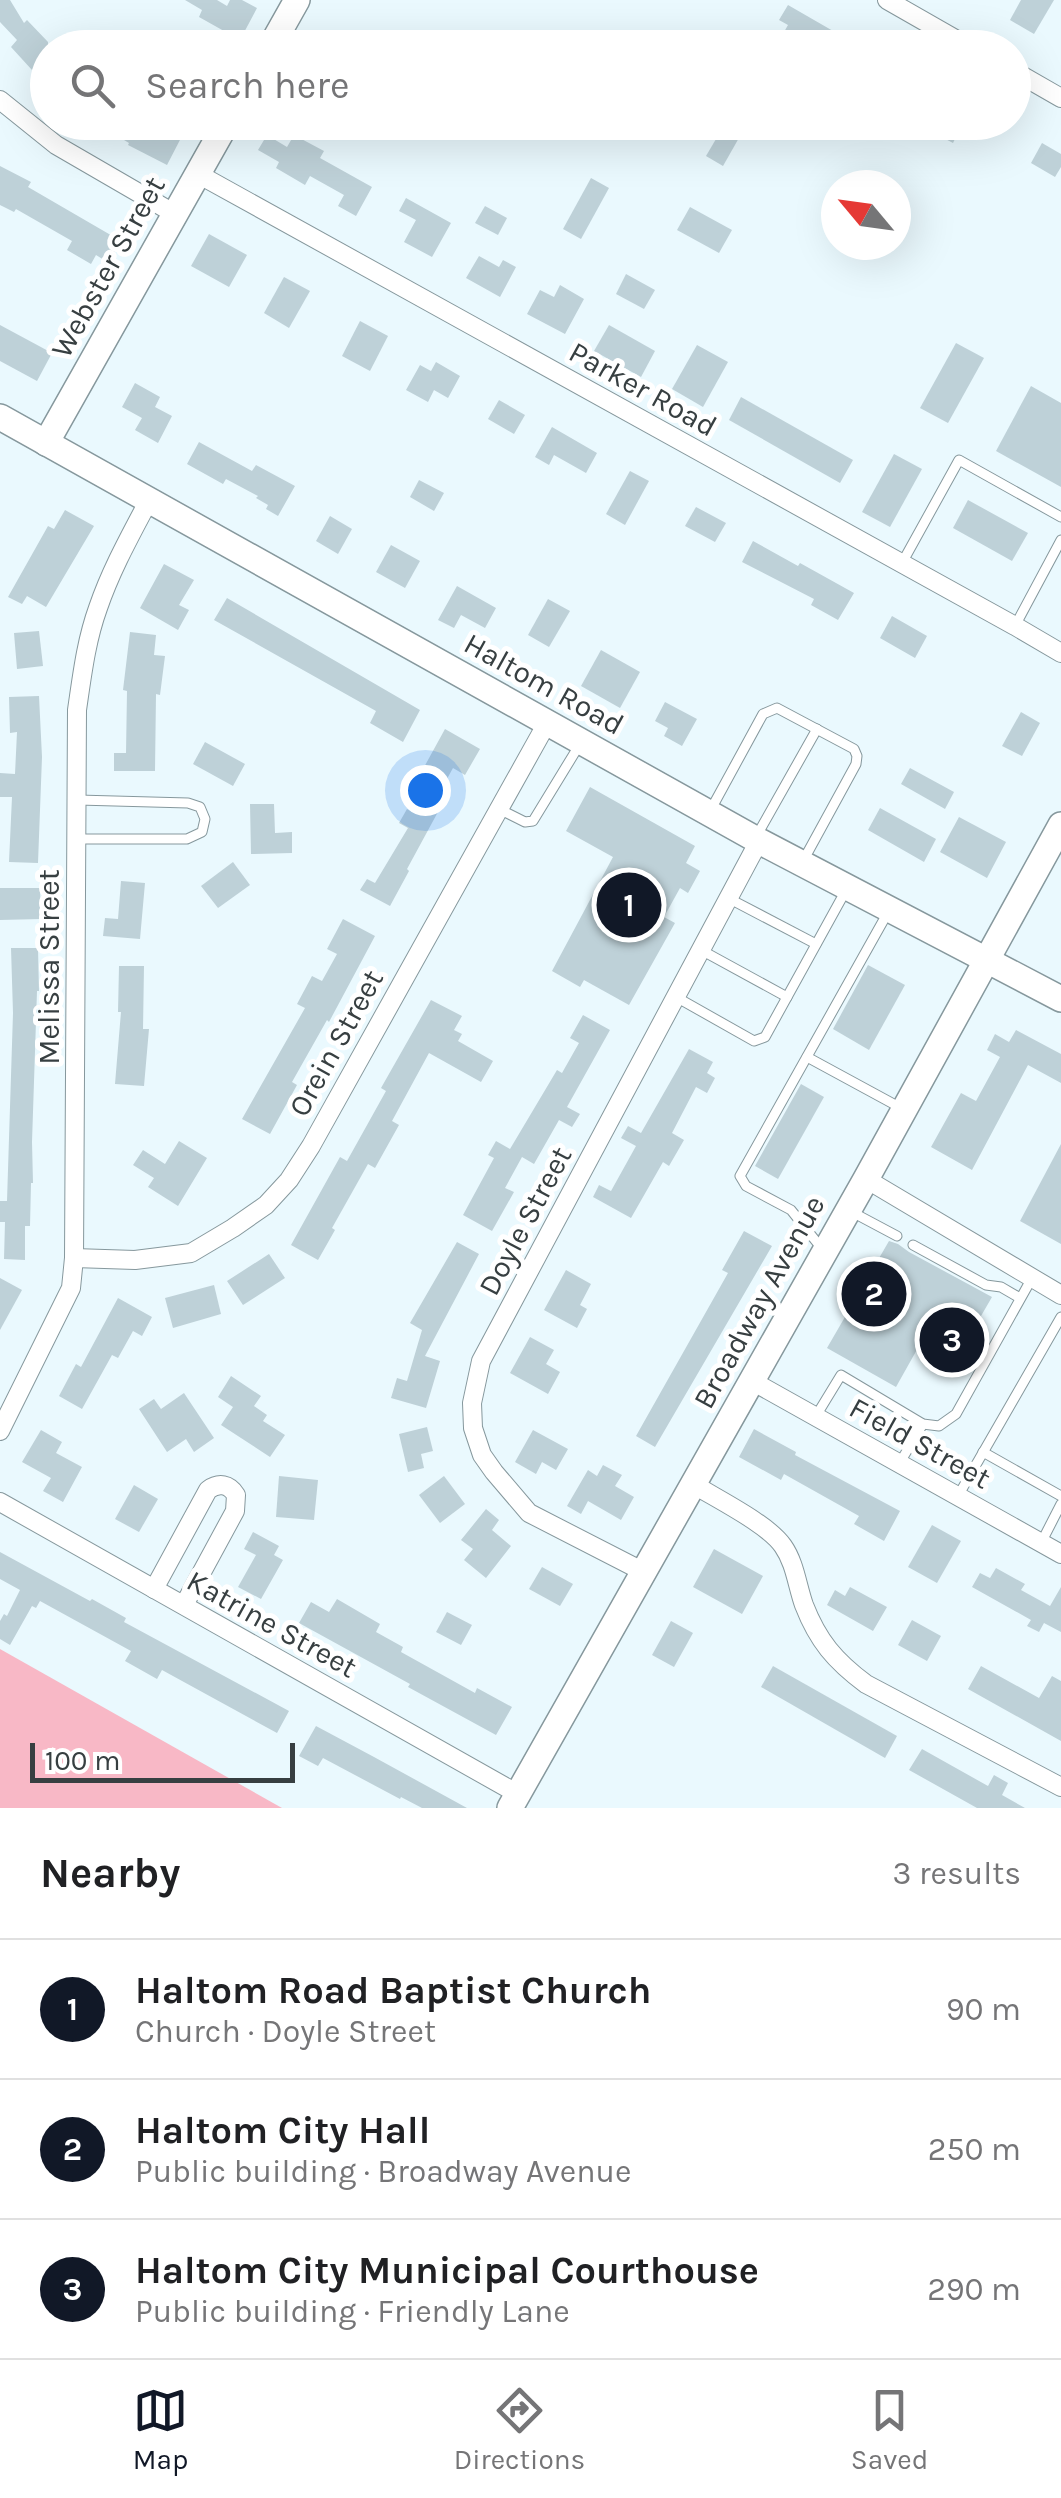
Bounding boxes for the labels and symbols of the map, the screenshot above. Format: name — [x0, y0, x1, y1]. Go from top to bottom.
street label: Webster Street — [43, 170, 173, 364]
north arrow — [821, 170, 911, 260]
street label: Parker Road — [563, 334, 723, 444]
street label: Haltom Road — [458, 625, 630, 743]
your location — [400, 765, 451, 816]
pin: 1 — [596, 868, 662, 942]
street label: Melissa Street — [31, 869, 67, 1065]
street label: Orein Street — [281, 963, 391, 1123]
street label: Doyle Street — [471, 1140, 579, 1302]
street label: Broadway Avenue — [686, 1189, 832, 1415]
pin: 2 — [842, 1256, 906, 1332]
pin: 3 — [920, 1302, 984, 1378]
street label: Field Street — [843, 1390, 997, 1496]
street label: Katrine Street — [181, 1562, 363, 1686]
scale bar — [30, 1738, 295, 1782]

